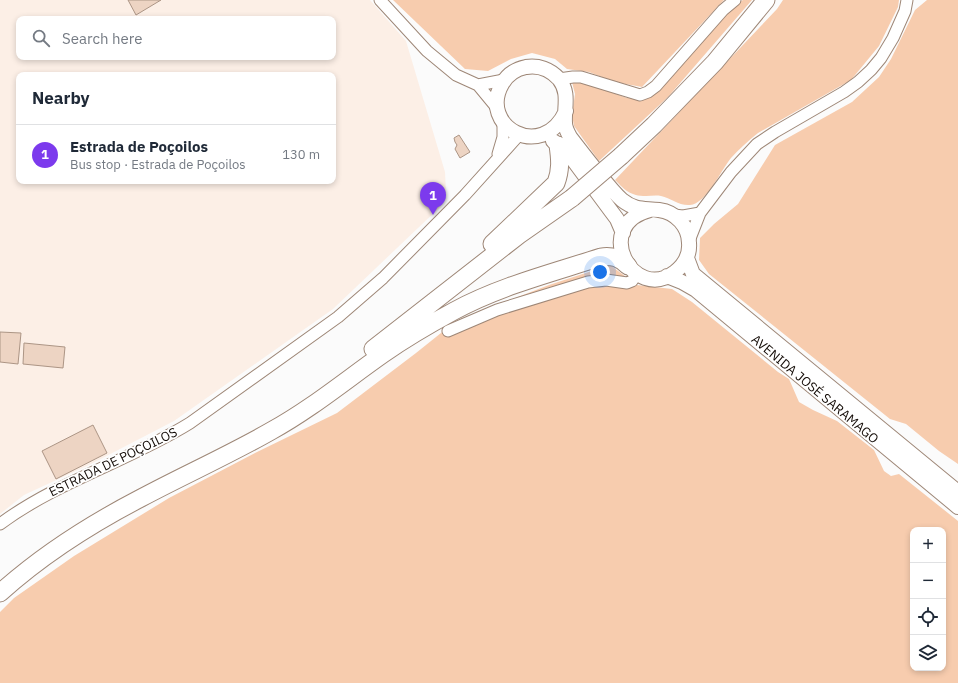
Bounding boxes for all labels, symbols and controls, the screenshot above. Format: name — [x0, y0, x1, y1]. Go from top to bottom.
search box — [16, 16, 336, 60]
icon: search — [30, 27, 52, 49]
text: Search here — [62, 29, 142, 48]
text: Nearby — [32, 87, 90, 109]
text: Estrada de Poçoilos — [70, 137, 208, 156]
text: 1 — [41, 146, 49, 163]
text: 130 m — [282, 146, 320, 163]
text: Bus stop · Estrada de Poçoilos — [70, 156, 246, 173]
pin: 1 — [420, 182, 446, 215]
your location — [590, 262, 610, 282]
street label: AVENIDA JOSÉ SARAMAGO — [748, 331, 882, 447]
street label: ESTRADA DE POÇOILOS — [46, 424, 180, 500]
map controls — [910, 527, 946, 671]
button: + — [910, 527, 946, 563]
button: − — [910, 563, 946, 599]
button: locate — [910, 599, 946, 635]
button: layers — [910, 635, 946, 671]

